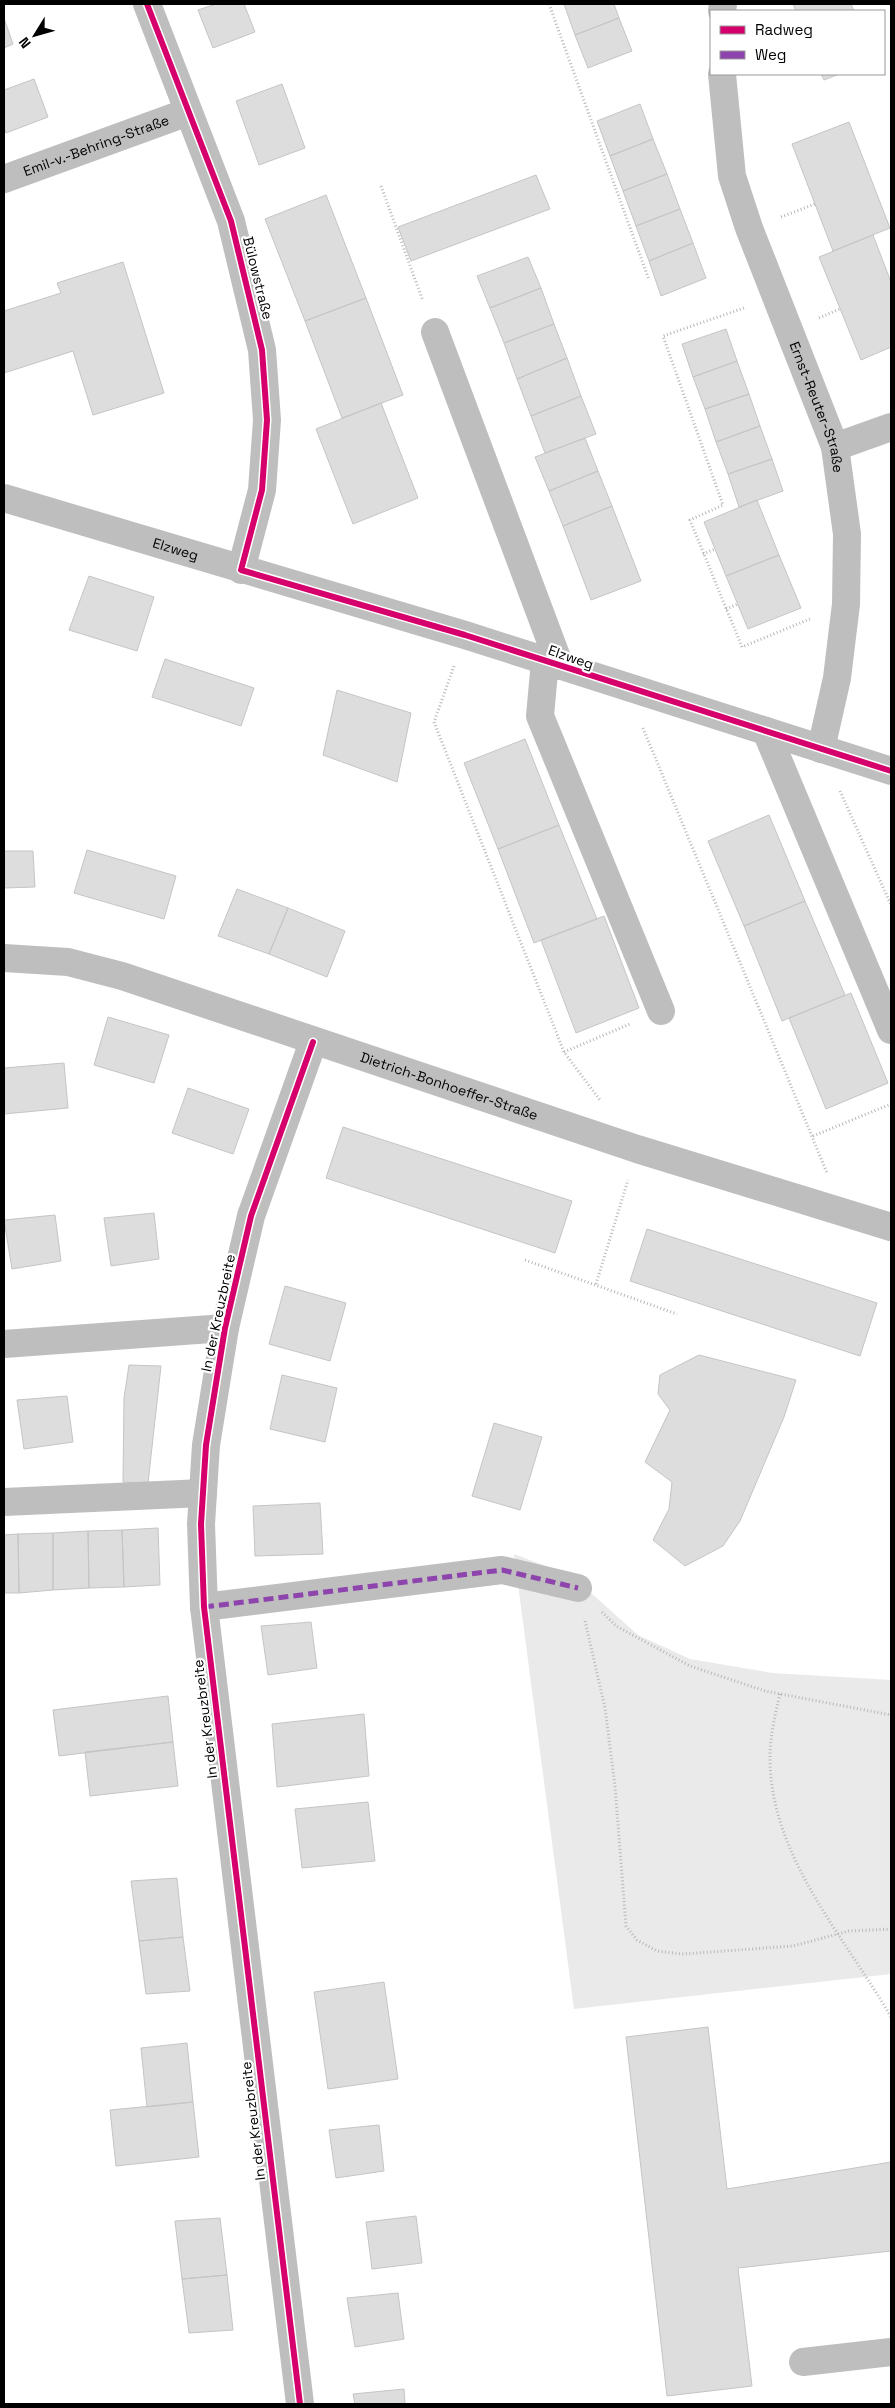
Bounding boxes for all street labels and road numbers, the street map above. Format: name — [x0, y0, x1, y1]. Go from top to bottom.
street label: Emil-v.-Behring-Straße — [21, 111, 171, 180]
street label: Bülowstraße — [239, 235, 277, 321]
street label: Ernst-Reuter-Straße — [785, 339, 847, 474]
street label: Elzweg — [150, 534, 201, 564]
street label: Elzweg — [546, 641, 596, 673]
street label: Dietrich-Bonhoeffer-Straße — [358, 1048, 540, 1124]
street label: In der Kreuzbreite — [197, 1253, 239, 1373]
street label: In der Kreuzbreite — [189, 1658, 221, 1780]
street label: In der Kreuzbreite — [237, 2060, 269, 2182]

